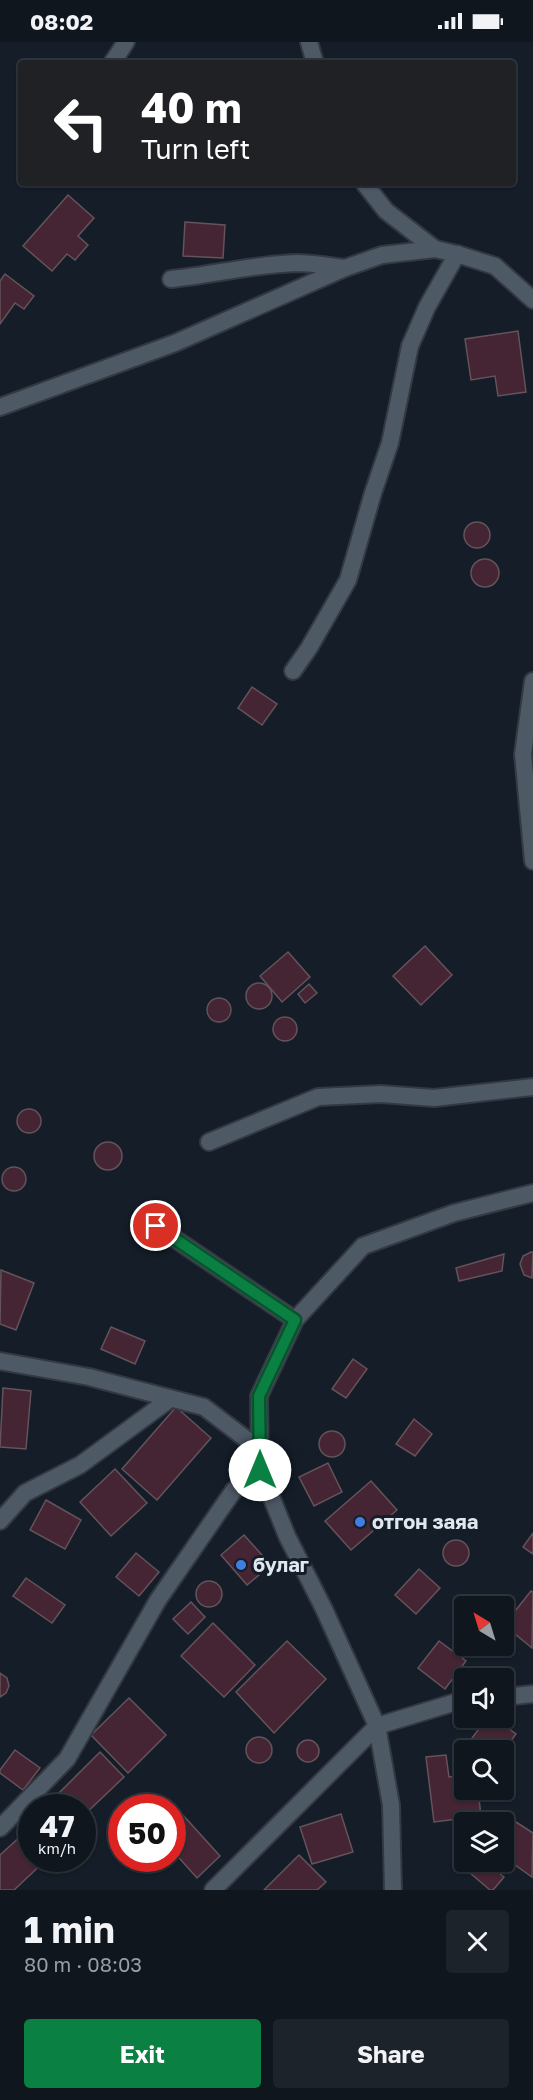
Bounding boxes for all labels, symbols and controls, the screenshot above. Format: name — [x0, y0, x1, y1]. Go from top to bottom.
text: 08:02 — [30, 8, 93, 35]
text: 40 m — [141, 82, 242, 132]
icon: left — [42, 84, 120, 162]
text: Turn left — [141, 133, 250, 165]
pin — [130, 1200, 181, 1251]
icon: arrive — [139, 1209, 172, 1242]
position arrow — [228, 1438, 292, 1502]
place label: отгон заяа — [372, 1509, 478, 1533]
marker: отгон заяа — [353, 1515, 367, 1529]
place label: булаг — [253, 1552, 309, 1576]
marker: булаг — [234, 1558, 248, 1572]
north arrow — [454, 1596, 514, 1656]
map controls — [454, 1596, 514, 1872]
button: sound — [454, 1668, 514, 1728]
button: search — [454, 1740, 514, 1800]
speed limit sign: 50 — [108, 1794, 186, 1872]
text: 47 — [39, 1808, 75, 1844]
button: layers — [454, 1812, 514, 1872]
text: km/h — [38, 1839, 76, 1857]
text: 1 min — [24, 1908, 115, 1951]
button: close — [446, 1910, 509, 1973]
text: 80 m · 08:03 — [24, 1952, 142, 1976]
button: Exit — [24, 2019, 261, 2088]
button: Share — [273, 2019, 509, 2088]

